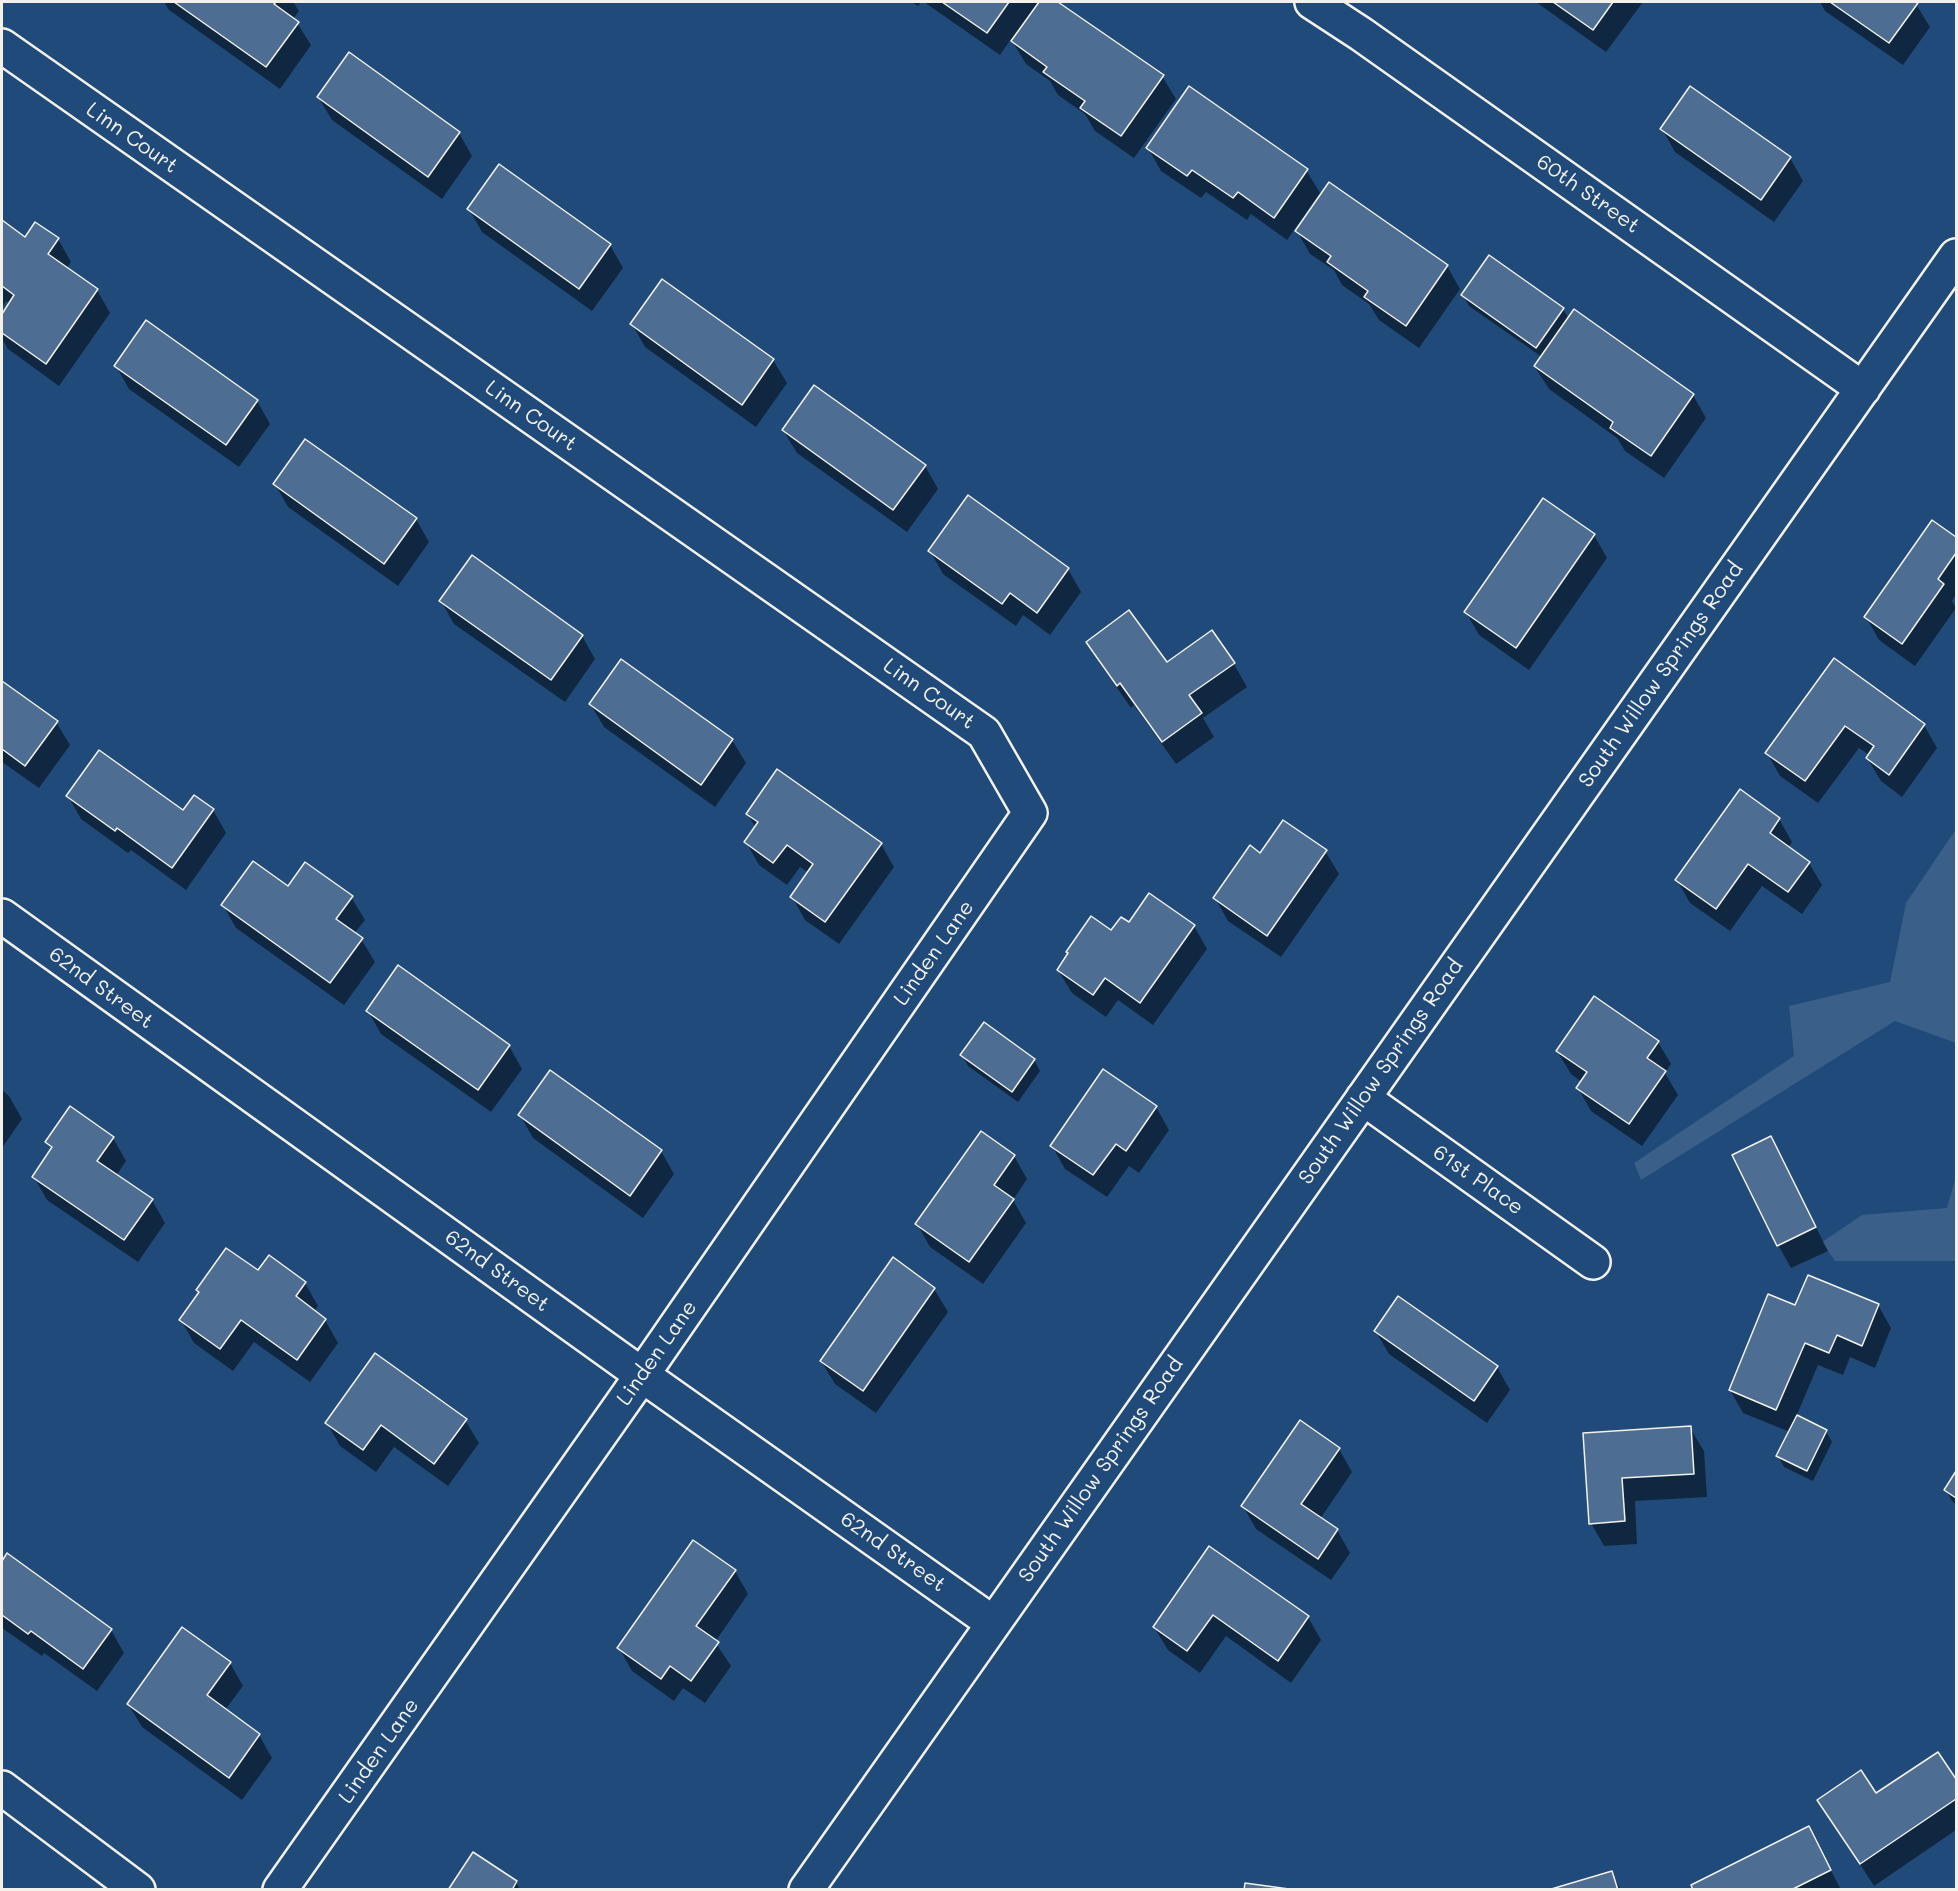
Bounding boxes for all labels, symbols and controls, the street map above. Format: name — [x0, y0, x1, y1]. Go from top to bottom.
street label: Linn Court — [81, 97, 183, 179]
street label: 60th Street — [1532, 149, 1644, 239]
street label: Linn Court — [480, 375, 582, 457]
street label: South Willow Springs Road — [1573, 557, 1749, 793]
street label: Linn Court — [878, 653, 980, 735]
street label: Linden Lane — [889, 896, 979, 1010]
street label: 62nd Street — [44, 942, 158, 1034]
street label: South Willow Springs Road — [1293, 954, 1469, 1190]
street label: 61st Place — [1428, 1140, 1528, 1220]
street label: 62nd Street — [440, 1225, 554, 1317]
street label: Linden Lane — [612, 1296, 702, 1410]
street label: South Willow Springs Road — [1013, 1352, 1189, 1588]
street label: 62nd Street — [835, 1506, 951, 1598]
street label: Linden Lane — [334, 1694, 424, 1808]

